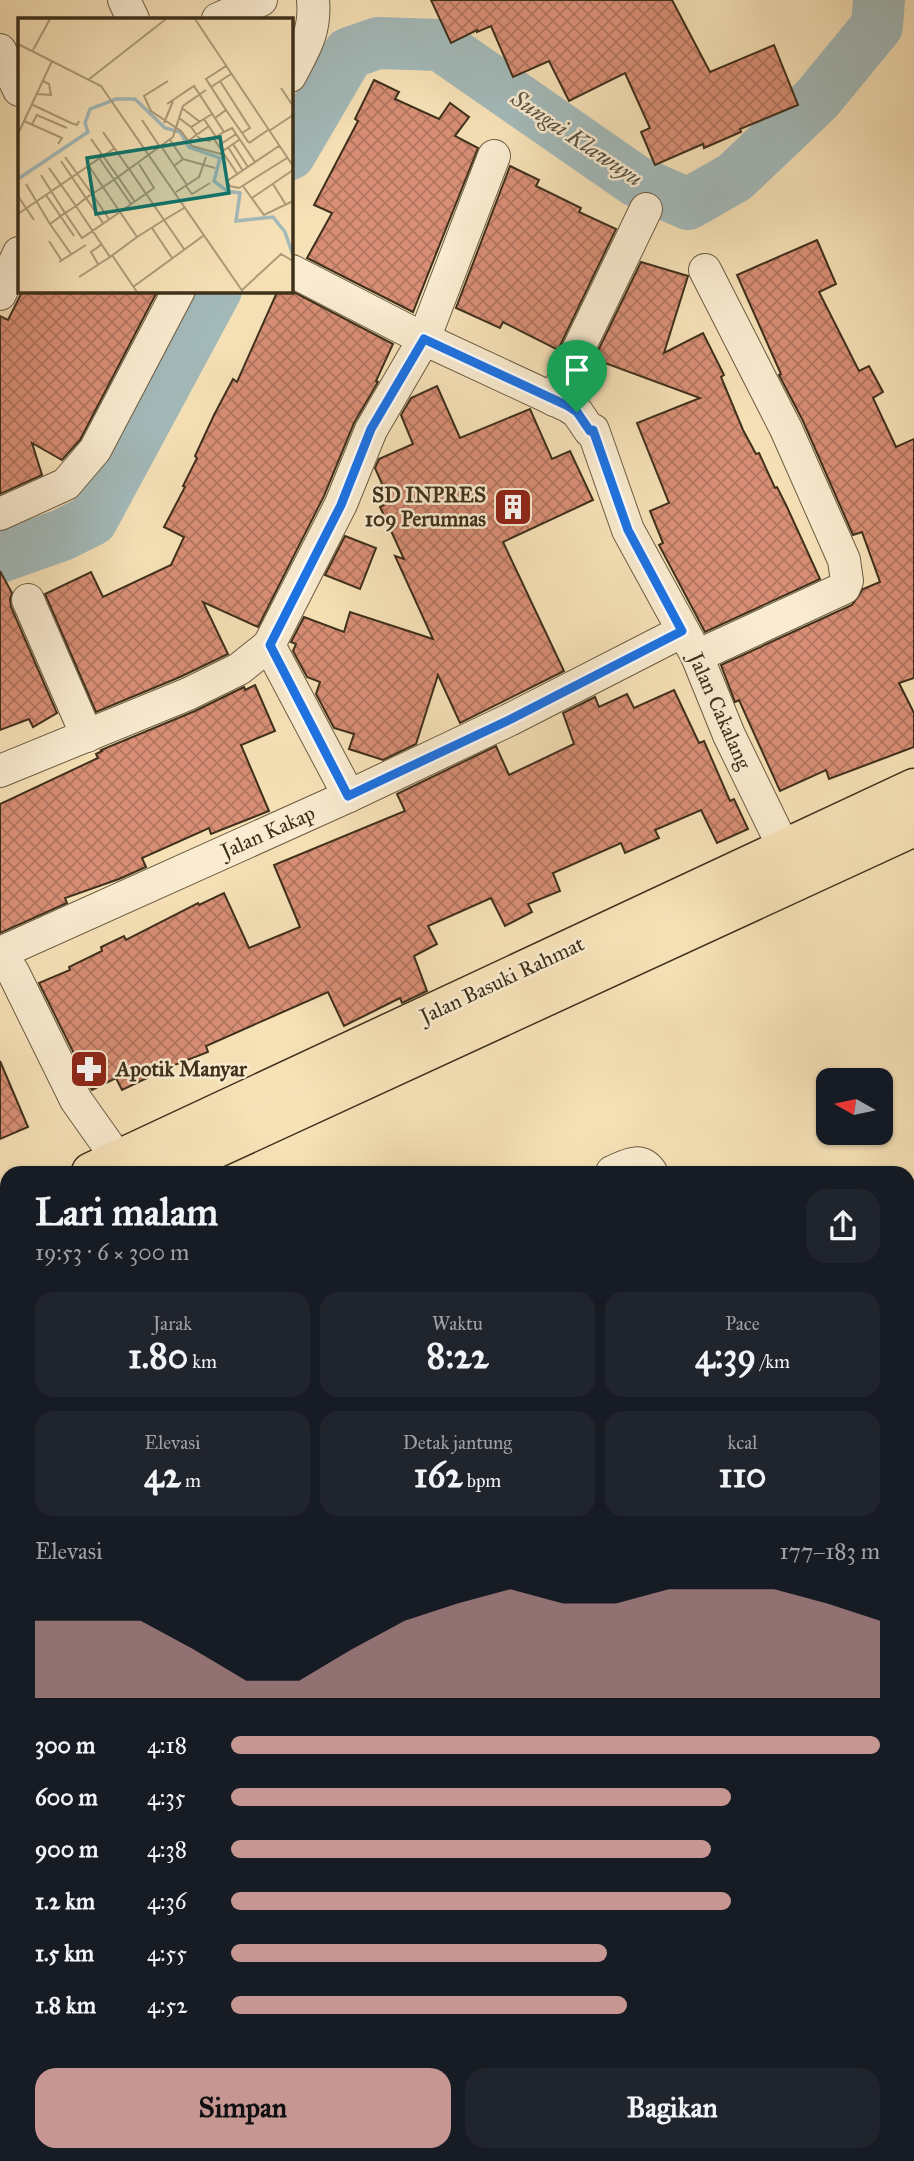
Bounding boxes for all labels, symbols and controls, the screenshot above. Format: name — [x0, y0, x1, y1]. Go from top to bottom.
inset map — [18, 18, 292, 292]
water label: Sungai Klawuyu — [505, 83, 648, 192]
pin — [547, 340, 607, 412]
icon: arrive — [558, 351, 596, 389]
place label: SD INPRES 109 Perumnas — [365, 482, 486, 532]
building icon: SD INPRES 109 Perumnas — [492, 486, 534, 528]
street label: Jalan Cakalang — [682, 647, 757, 773]
street label: Jalan Kakap — [215, 800, 319, 865]
street label: Jalan Basuki Rahmat — [414, 930, 589, 1030]
pharmacy icon: Apotik Manyar — [68, 1048, 110, 1090]
place label: Apotik Manyar — [114, 1056, 248, 1082]
north arrow — [816, 1068, 892, 1144]
map controls — [816, 1068, 893, 1145]
text: Lari malam — [35, 1189, 218, 1235]
button: share — [806, 1189, 880, 1263]
text: 19:53 · 6 × 300 m — [35, 1238, 189, 1266]
text: Jarak — [153, 1312, 192, 1335]
text: Waktu — [432, 1312, 483, 1335]
text: Pace — [725, 1312, 760, 1335]
text: 1.80 — [128, 1335, 188, 1378]
text: 8:22 — [427, 1335, 488, 1378]
text: 4:39 — [695, 1335, 756, 1378]
text: km — [188, 1350, 217, 1373]
text: /km — [756, 1350, 790, 1373]
text: Elevasi — [145, 1431, 200, 1454]
text: Detak jantung — [403, 1431, 512, 1454]
text: kcal — [728, 1431, 757, 1454]
text: 42 — [144, 1454, 181, 1497]
text: 162 — [414, 1454, 463, 1497]
text: 110 — [719, 1454, 766, 1497]
text: m — [181, 1469, 201, 1492]
text: bpm — [463, 1469, 501, 1492]
text: Elevasi — [35, 1537, 103, 1565]
text: 177–183 m — [780, 1537, 880, 1565]
text: 300 m — [35, 1731, 95, 1759]
text: 4:18 — [147, 1731, 187, 1759]
text: 600 m — [35, 1783, 98, 1811]
text: 4:35 — [147, 1783, 186, 1811]
text: 900 m — [35, 1835, 98, 1863]
text: 4:38 — [147, 1835, 187, 1863]
text: 1.2 km — [35, 1887, 95, 1915]
text: 4:36 — [147, 1887, 187, 1915]
text: 1.5 km — [35, 1939, 94, 1967]
text: 4:55 — [147, 1939, 187, 1967]
text: 1.8 km — [35, 1991, 96, 2019]
text: 4:52 — [147, 1991, 188, 2019]
button: Simpan — [35, 2068, 451, 2148]
button: Bagikan — [465, 2068, 880, 2148]

